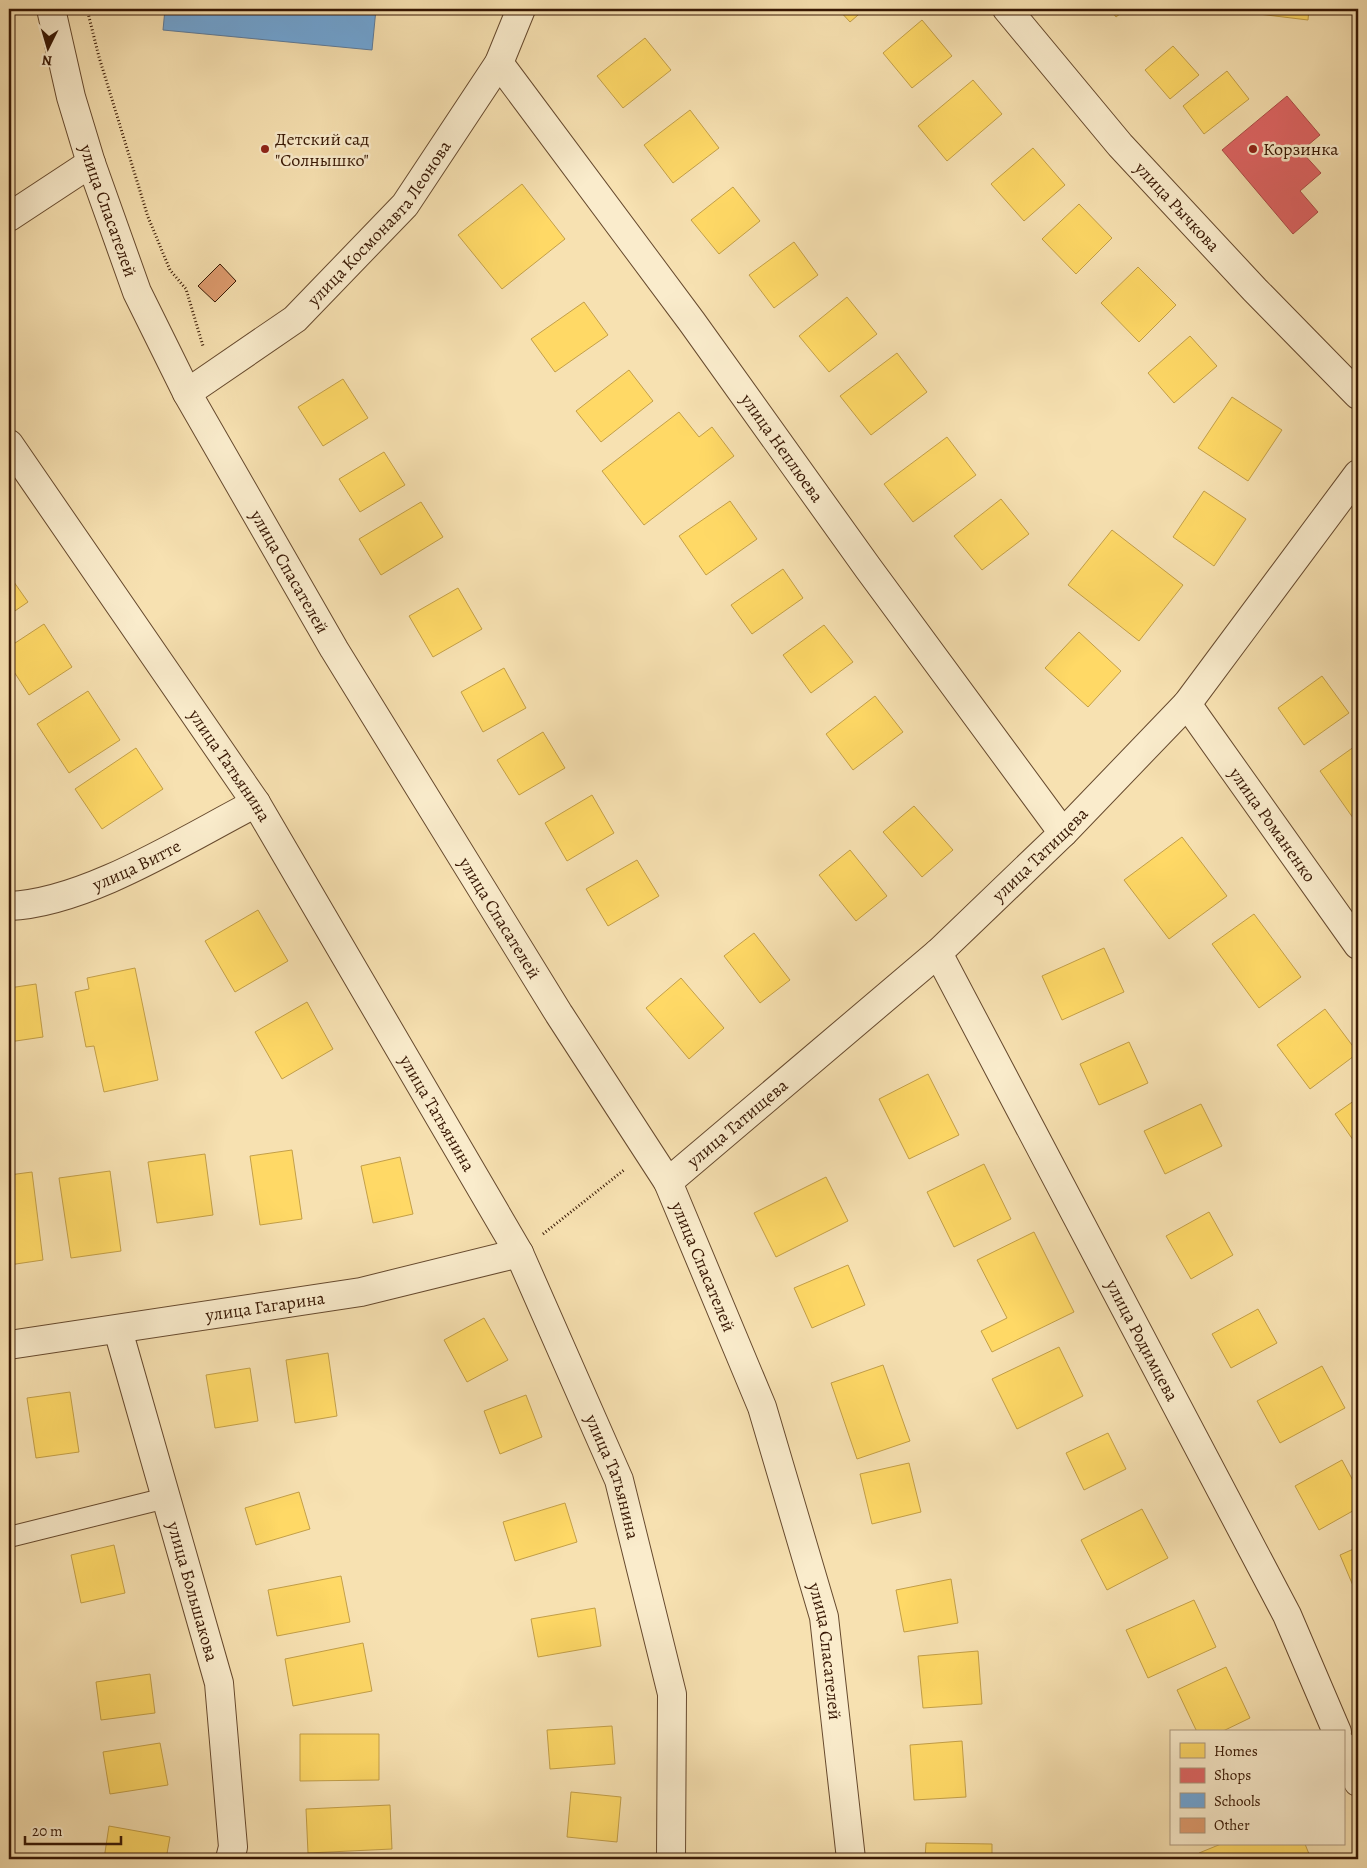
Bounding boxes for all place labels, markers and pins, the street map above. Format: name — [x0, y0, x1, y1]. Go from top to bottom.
place label: Детский сад "Солнышко" — [275, 127, 369, 172]
place label: Корзинка — [1263, 137, 1339, 161]
marker: Детский сад "Солнышко" — [259, 143, 271, 155]
marker: Корзинка — [1247, 143, 1259, 155]

